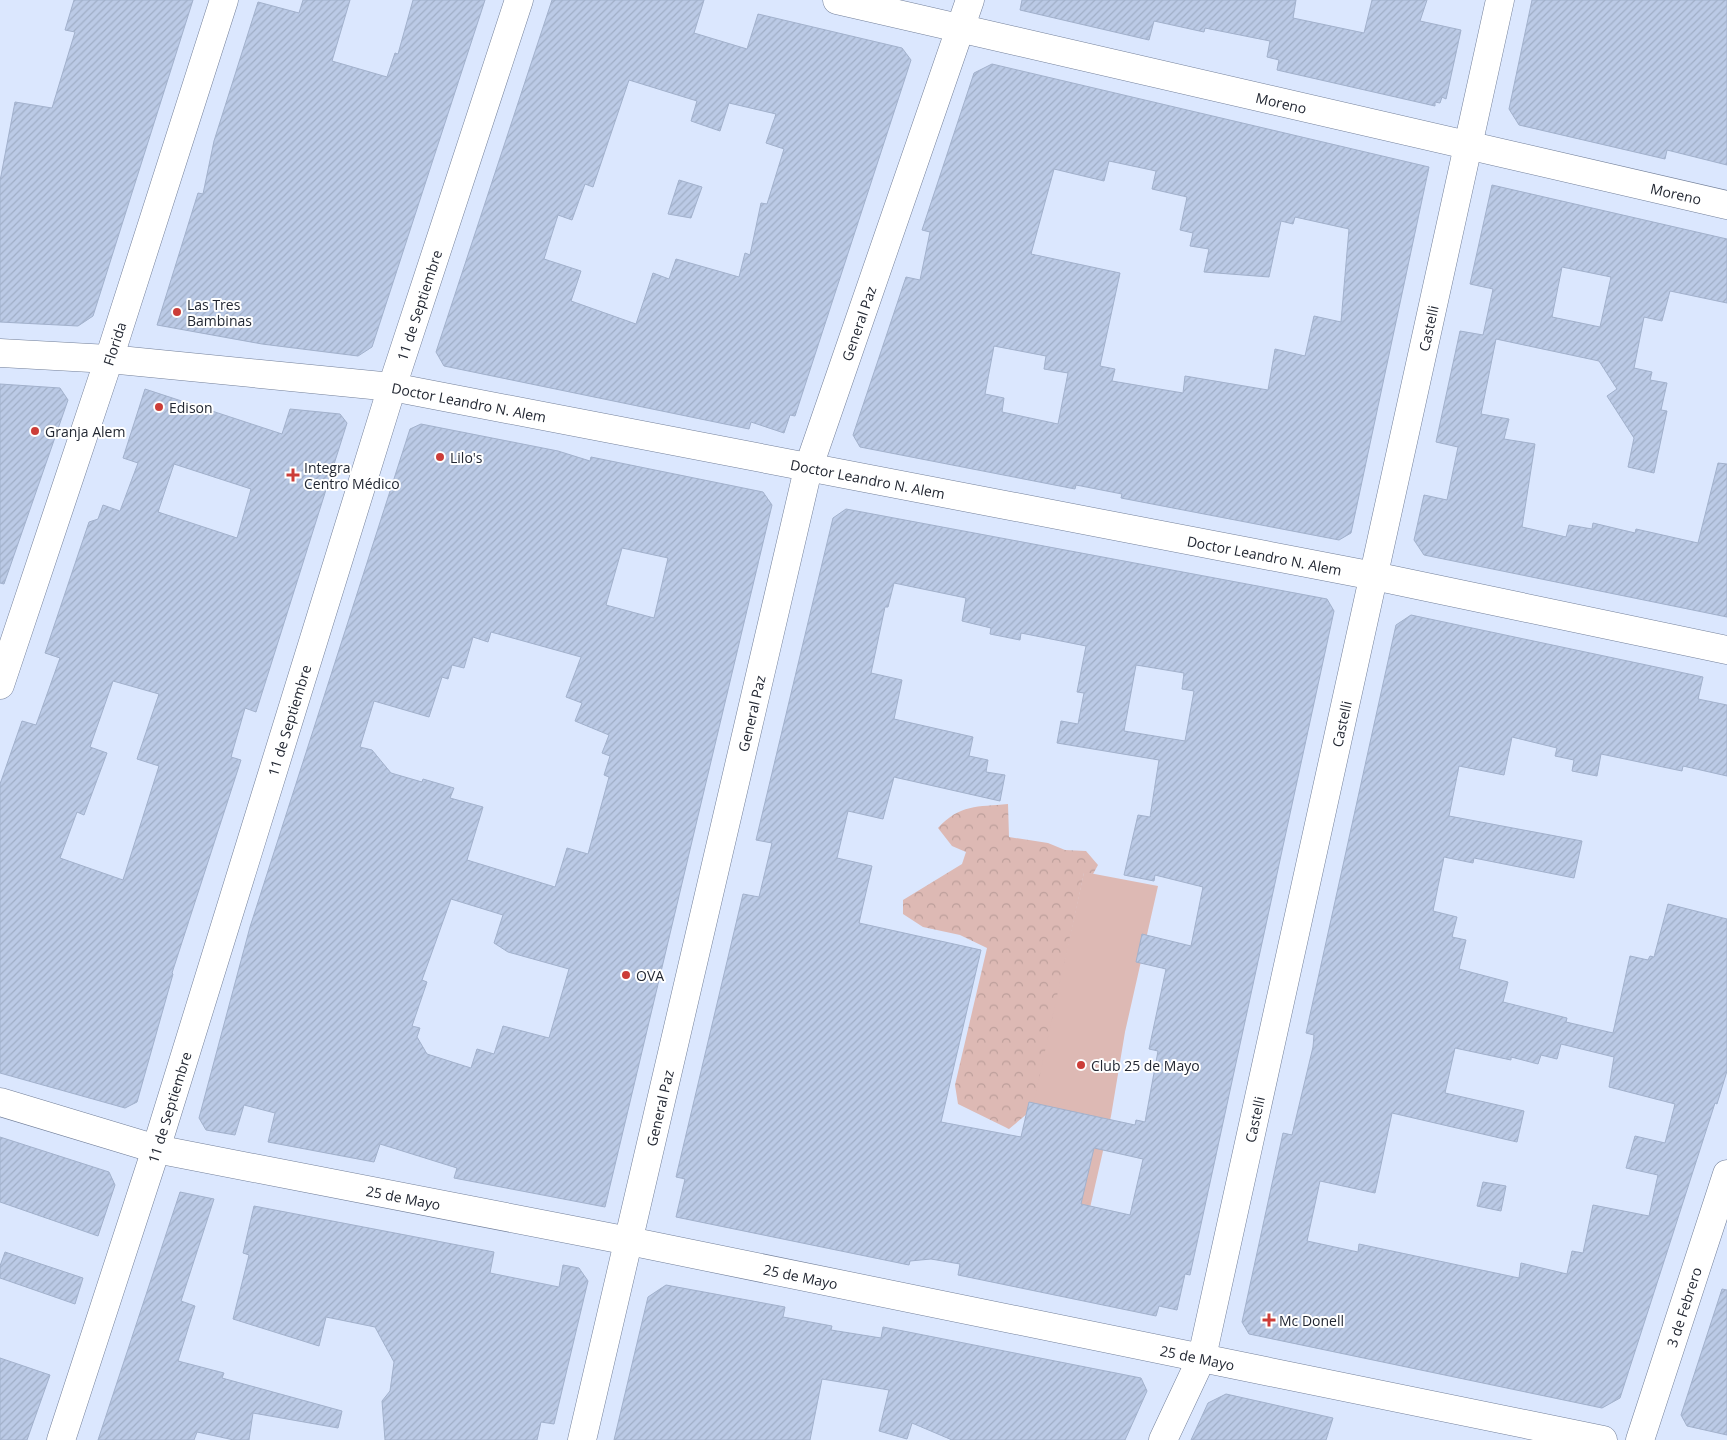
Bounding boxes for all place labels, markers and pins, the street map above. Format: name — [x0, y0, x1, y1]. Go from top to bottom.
place label: Las Tres Bambinas — [187, 295, 252, 330]
marker: Las Tres Bambinas — [171, 306, 183, 318]
place label: Edison — [169, 398, 213, 417]
marker: Edison — [153, 401, 165, 413]
place label: Granja Alem — [45, 422, 125, 441]
marker: Granja Alem — [29, 425, 41, 437]
place label: Lilo's — [450, 448, 483, 467]
marker: Lilo's — [434, 451, 446, 463]
place label: Integra Centro Médico — [304, 458, 400, 493]
marker: Integra Centro Médico — [286, 468, 300, 482]
place label: OVA — [636, 966, 664, 985]
marker: OVA — [620, 969, 632, 981]
place label: Club 25 de Mayo — [1091, 1056, 1200, 1075]
marker: Club 25 de Mayo — [1075, 1059, 1087, 1071]
place label: Mc Donell — [1279, 1311, 1344, 1330]
marker: Mc Donell — [1263, 1314, 1275, 1326]

